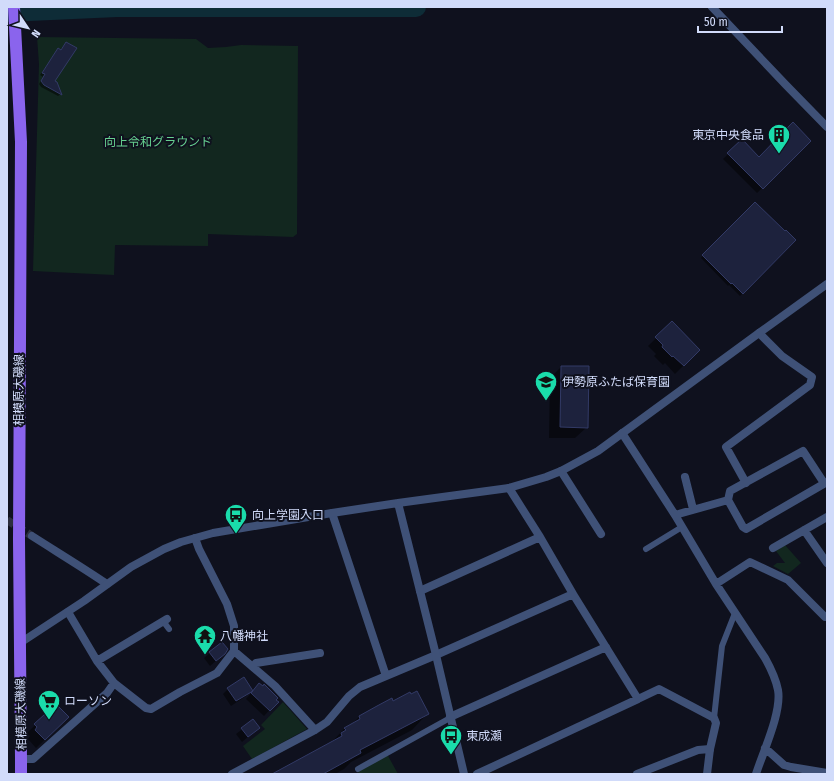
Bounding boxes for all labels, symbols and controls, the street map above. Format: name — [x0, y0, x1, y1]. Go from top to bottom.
north arrow — [8, 8, 48, 48]
scale bar — [698, 8, 782, 34]
text: 50 m — [704, 15, 728, 29]
text: N — [29, 27, 43, 40]
building icon: 東京中央食品 — [766, 122, 792, 155]
place label: 東京中央食品 — [692, 128, 764, 142]
park label: 向上令和グラウンド — [104, 135, 212, 149]
street label: 相模原大磯線 — [12, 354, 26, 426]
school or university icon: 伊勢原ふたば保育園 — [533, 369, 559, 402]
place label: 伊勢原ふたば保育園 — [562, 375, 670, 389]
bus stop icon: 向上学園入口 — [223, 502, 249, 535]
place label: 向上学園入口 — [252, 508, 324, 522]
temple icon: 八幡神社 — [192, 623, 218, 656]
place label: 八幡神社 — [220, 629, 268, 643]
street label: 相模原大磯線 — [13, 678, 29, 750]
supermarket icon: ローソン — [36, 688, 62, 721]
place label: ローソン — [64, 694, 112, 708]
bus stop icon: 東成瀬 — [438, 723, 464, 756]
place label: 東成瀬 — [466, 729, 502, 743]

